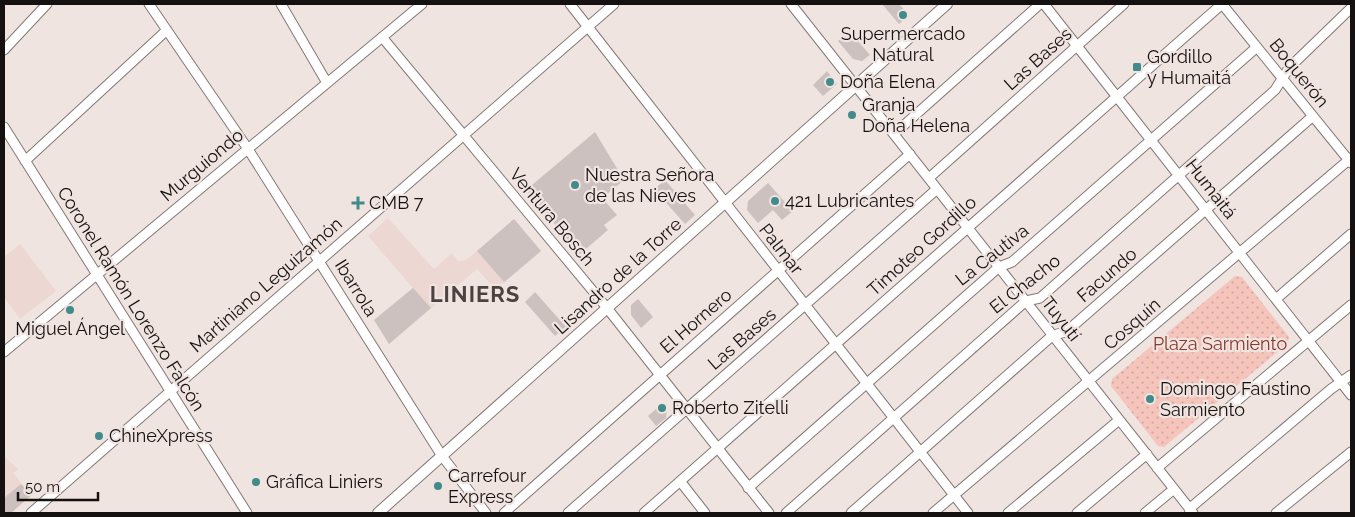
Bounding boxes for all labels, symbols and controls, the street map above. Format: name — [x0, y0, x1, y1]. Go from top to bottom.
marker: Supermercado Natural — [897, 9, 909, 21]
place label: Supermercado Natural — [841, 23, 965, 65]
street label: Las Bases — [1000, 23, 1076, 94]
street label: Boquerón — [1265, 34, 1333, 111]
place label: Gordillo y Humaitá — [1147, 46, 1231, 88]
marker: Gordillo y Humaitá — [1131, 61, 1143, 73]
place label: Doña Elena — [840, 71, 935, 92]
marker: Doña Elena — [824, 76, 836, 88]
place label: Granja Doña Helena — [862, 94, 970, 136]
marker: Granja Doña Helena — [846, 109, 858, 121]
street label: Murguiondo — [156, 124, 247, 205]
street label: Humaitá — [1182, 155, 1241, 223]
street label: Ventura Bosch — [505, 164, 599, 270]
place label: Nuestra Señora de las Nieves — [585, 164, 714, 206]
marker: Nuestra Señora de las Nieves — [569, 179, 581, 191]
street label: Coronel Ramón Lorenzo Falcón — [53, 183, 209, 415]
place label: 421 Lubricantes — [785, 190, 915, 211]
street label: Timoteo Gordillo — [863, 191, 981, 300]
place label: CMB 7 — [369, 192, 424, 213]
marker: 421 Lubricantes — [769, 195, 781, 207]
marker: CMB 7 — [351, 196, 365, 210]
street label: Martiniano Leguizamón — [185, 213, 346, 356]
street label: Lisandro de la Torre — [550, 213, 686, 338]
street label: Palmar — [755, 219, 808, 279]
street label: La Cautiva — [951, 220, 1032, 290]
street label: Facundo — [1073, 243, 1141, 306]
street label: El Chacho — [985, 249, 1064, 318]
street label: Ibarrola — [331, 255, 382, 320]
district label: LINIERS — [430, 281, 520, 307]
street label: El Hornero — [656, 284, 736, 357]
street label: Tuyutí — [1038, 292, 1085, 345]
street label: Cosquín — [1099, 293, 1164, 354]
street label: Las Bases — [703, 303, 780, 374]
marker: Miguel Ángel — [64, 304, 76, 316]
place label: Miguel Ángel — [15, 317, 125, 339]
park label: Plaza Sarmiento — [1153, 333, 1287, 354]
place label: Domingo Faustino Sarmiento — [1160, 378, 1311, 420]
marker: Domingo Faustino Sarmiento — [1144, 393, 1156, 405]
place label: Roberto Zitelli — [672, 397, 789, 418]
marker: Roberto Zitelli — [656, 402, 668, 414]
place label: ChineXpress — [109, 425, 213, 446]
marker: ChineXpress — [93, 430, 105, 442]
place label: Carrefour Express — [448, 465, 527, 507]
scale bar — [18, 470, 98, 502]
place label: Gráfica Liniers — [266, 471, 383, 492]
marker: Gráfica Liniers — [250, 476, 262, 488]
text: 50 m — [25, 478, 60, 496]
marker: Carrefour Express — [432, 480, 444, 492]

